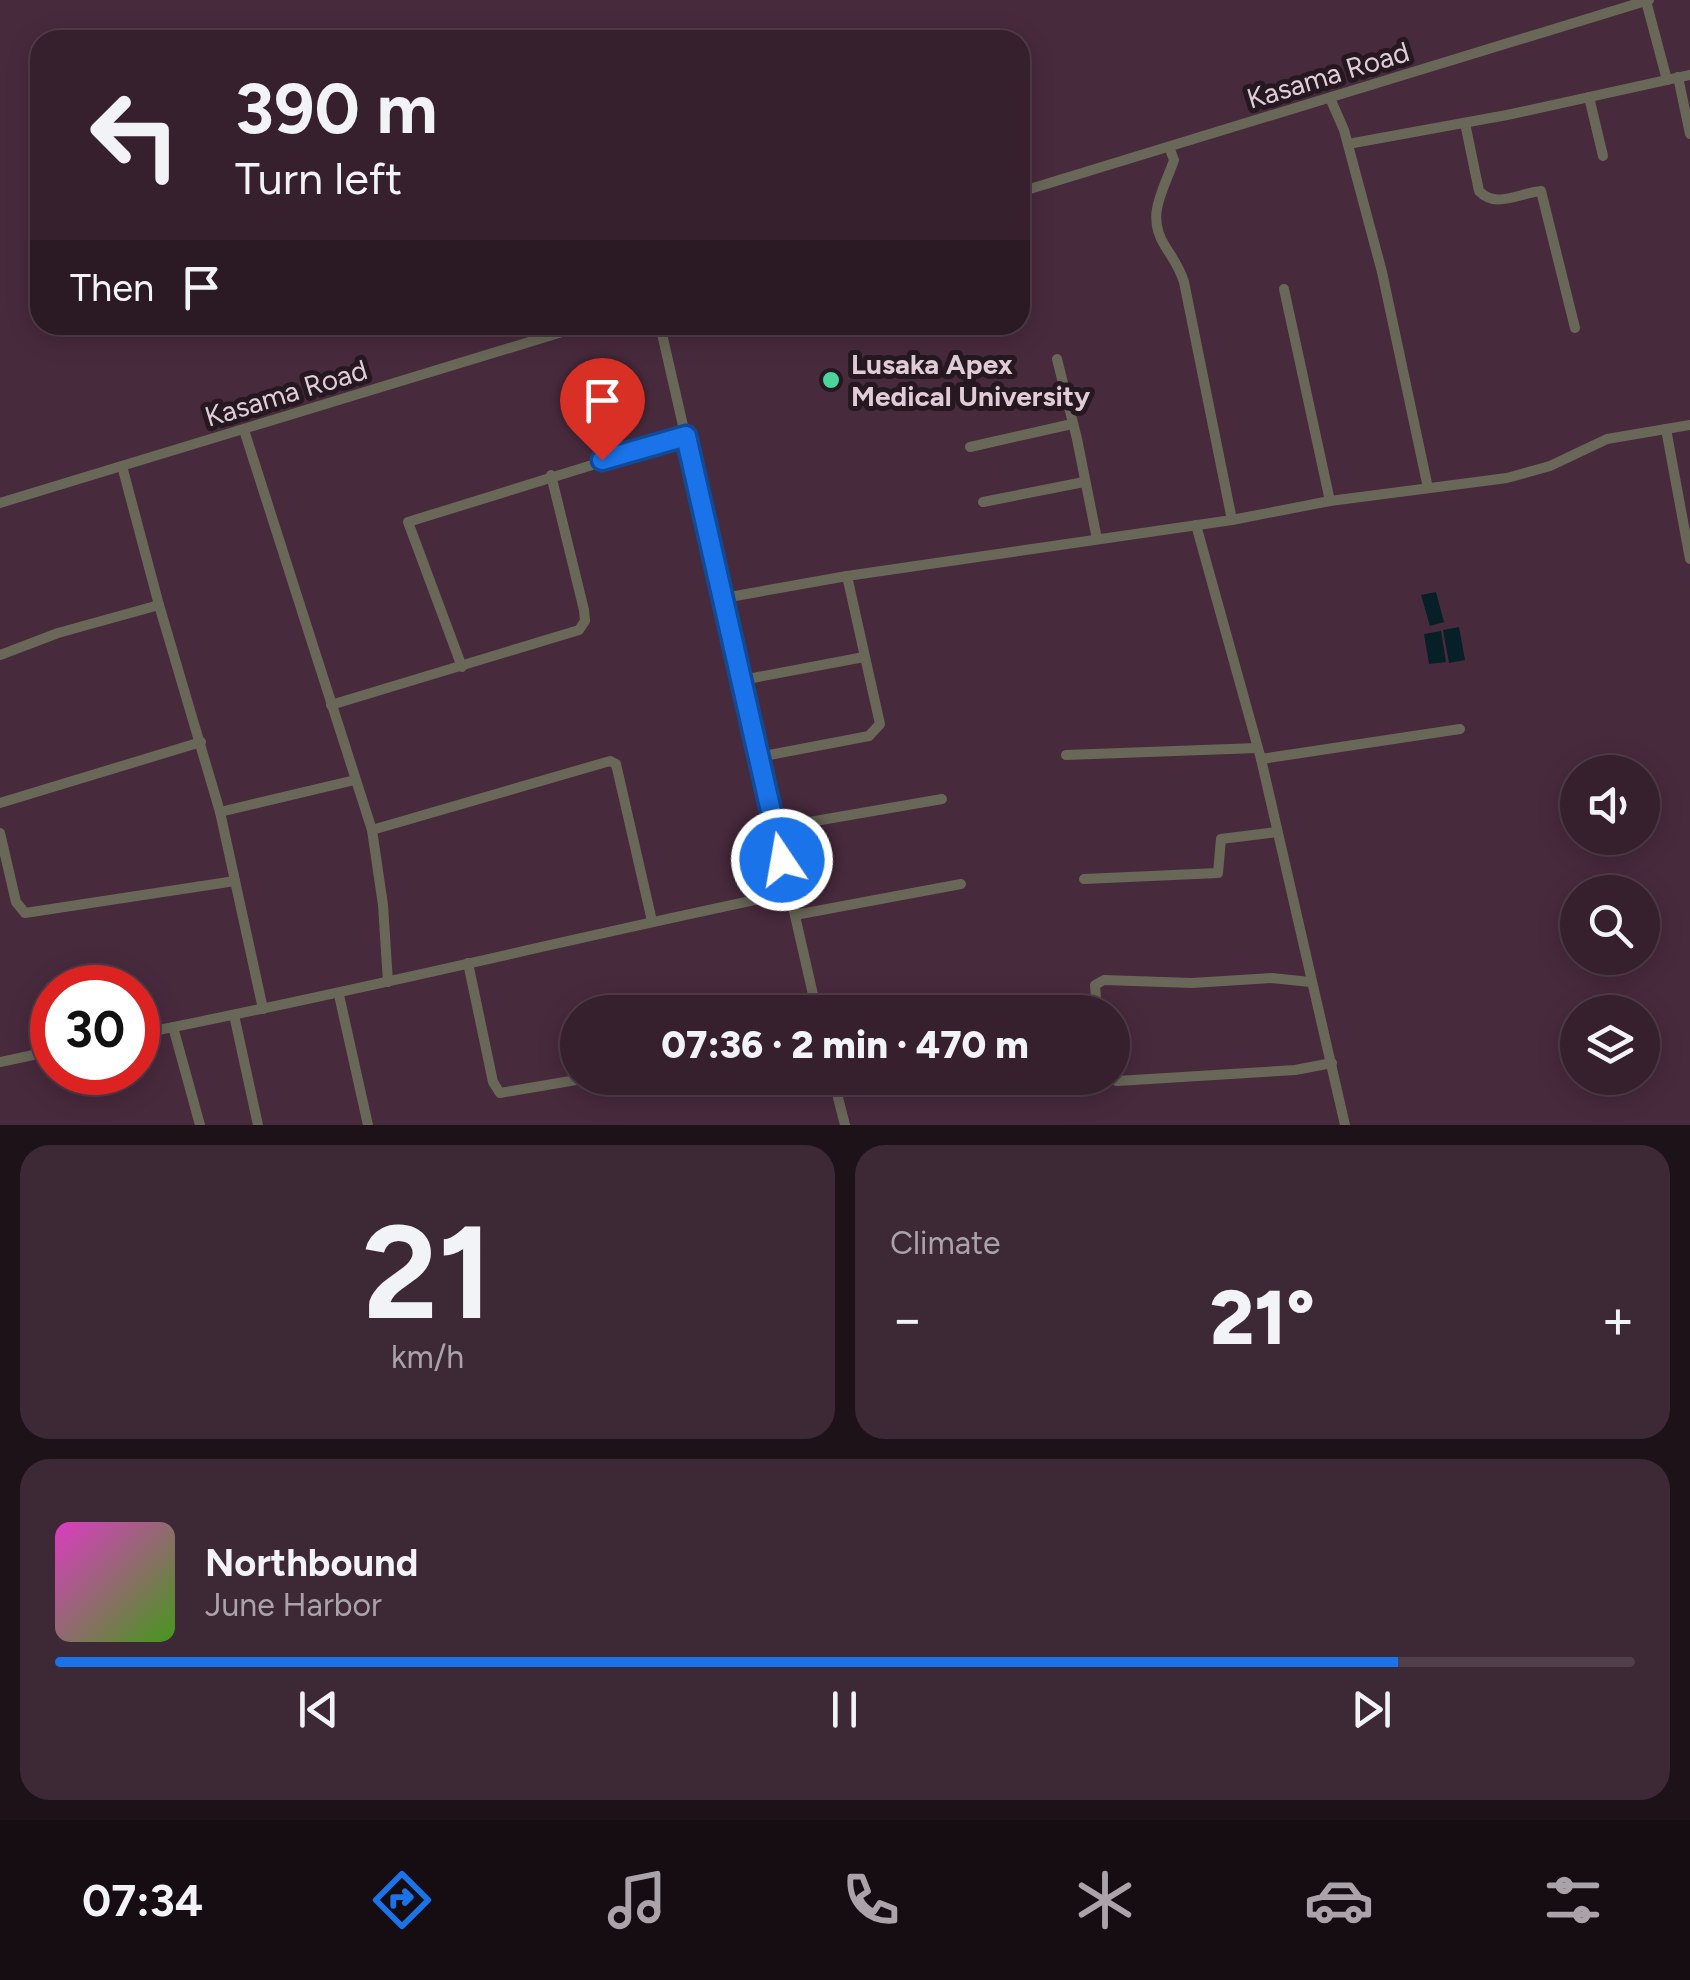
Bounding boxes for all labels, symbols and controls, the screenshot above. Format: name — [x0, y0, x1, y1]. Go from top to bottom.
street label: Kasama Road — [1243, 34, 1413, 116]
text: 390 m — [235, 66, 438, 151]
icon: left — [70, 70, 200, 200]
text: Turn left — [235, 151, 402, 205]
icon: arrive — [174, 260, 229, 315]
text: Then — [70, 265, 154, 311]
place label: Lusaka Apex Medical University — [851, 347, 1091, 413]
street label: Kasama Road — [201, 352, 371, 434]
pin — [560, 358, 645, 461]
marker: Lusaka Apex Medical University — [820, 369, 842, 391]
icon: arrive — [575, 373, 630, 428]
map controls — [1560, 755, 1660, 1095]
button: sound — [1560, 755, 1660, 855]
position arrow — [730, 808, 834, 912]
button: search — [1560, 875, 1660, 975]
speed limit sign: 30 — [30, 965, 160, 1095]
button: layers — [1560, 995, 1660, 1095]
text: 07:36 · 2 min · 470 m — [661, 1022, 1029, 1068]
text: 21 — [362, 1195, 493, 1351]
text: Climate — [890, 1224, 1001, 1262]
text: 21° — [1210, 1273, 1315, 1363]
text: − — [890, 1286, 924, 1352]
text: + — [1601, 1286, 1635, 1352]
text: km/h — [391, 1338, 464, 1376]
text: Northbound — [205, 1540, 418, 1586]
text: June Harbor — [205, 1586, 382, 1624]
icon: previous — [291, 1682, 346, 1737]
icon: pause — [817, 1682, 872, 1737]
icon: next — [1344, 1682, 1399, 1737]
icon: directions — [367, 1865, 437, 1935]
icon: music — [602, 1865, 672, 1935]
icon: phone — [836, 1865, 906, 1935]
icon: climate — [1070, 1865, 1140, 1935]
icon: car — [1304, 1865, 1374, 1935]
icon: filters — [1538, 1865, 1608, 1935]
text: 07:34 — [82, 1873, 203, 1927]

